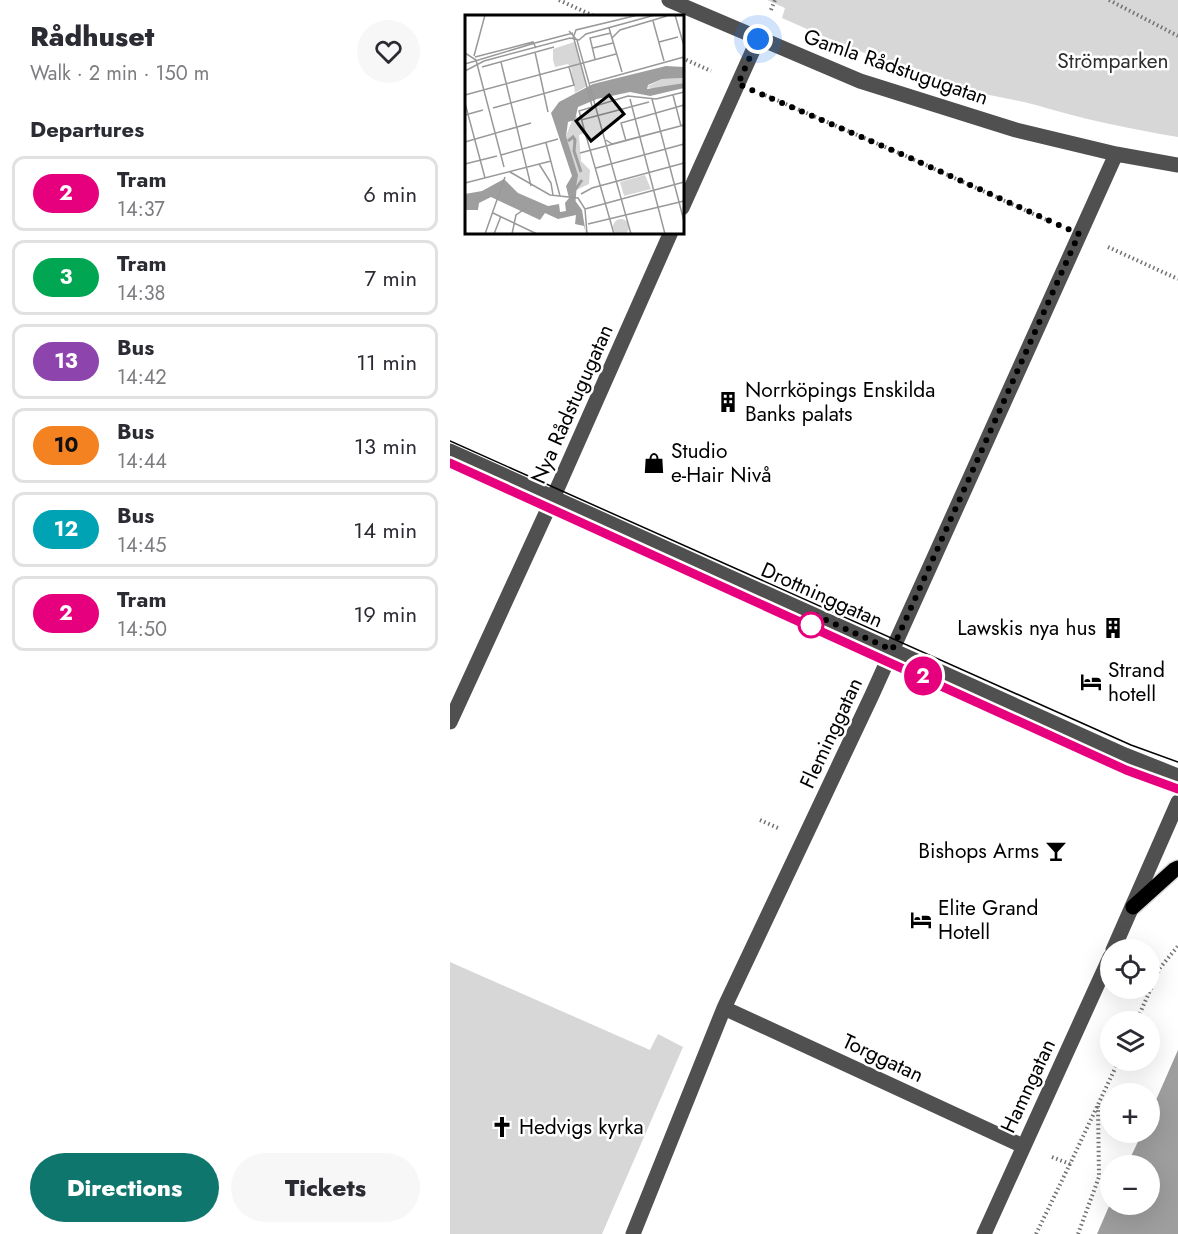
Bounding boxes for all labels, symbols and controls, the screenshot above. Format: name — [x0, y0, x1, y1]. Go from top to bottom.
inset map — [465, 15, 684, 234]
text: Rådhuset — [30, 16, 154, 57]
button: heart — [357, 20, 420, 83]
street label: Gamla Rådstugugatan — [800, 21, 992, 113]
your location — [743, 24, 773, 54]
park label: Strömparken — [1057, 46, 1169, 76]
text: Walk · 2 min · 150 m — [30, 59, 209, 88]
text: Departures — [30, 113, 144, 145]
text: Tram — [117, 163, 167, 195]
text: 2 — [59, 178, 73, 208]
text: 6 min — [363, 178, 417, 210]
text: 14:37 — [117, 195, 165, 224]
text: Tram — [117, 247, 167, 279]
text: 3 — [59, 262, 73, 292]
text: 7 min — [364, 262, 417, 294]
text: 14:38 — [117, 279, 166, 308]
street label: Nya Rådstugugatan — [523, 320, 621, 488]
text: Bus — [117, 331, 154, 363]
text: 13 — [54, 346, 78, 376]
text: 11 min — [356, 346, 417, 378]
text: 14:42 — [117, 363, 167, 392]
place label: Norrköpings Enskilda Banks palats — [745, 375, 935, 429]
building icon: Norrköpings Enskilda Banks palats — [716, 390, 740, 414]
text: Bus — [117, 415, 154, 447]
text: 10 — [54, 430, 78, 460]
text: 13 min — [354, 430, 417, 462]
place label: Studio e-Hair Nivå — [671, 436, 771, 490]
text: 14:44 — [117, 447, 167, 476]
shop icon: Studio e-Hair Nivå — [642, 451, 666, 475]
text: Bus — [117, 499, 154, 531]
text: 12 — [54, 514, 78, 544]
text: 14 min — [353, 514, 417, 546]
text: 14:45 — [117, 531, 167, 560]
street label: Drottninggatan — [756, 555, 888, 635]
text: Tram — [117, 583, 167, 615]
text: 2 — [59, 598, 73, 628]
text: 19 min — [353, 598, 417, 630]
unlabelled marker — [798, 612, 824, 638]
place label: Lawskis nya hus — [957, 613, 1096, 643]
text: 14:50 — [117, 615, 167, 644]
building icon: Lawskis nya hus — [1101, 616, 1125, 640]
place label: Strand hotell — [1108, 655, 1165, 709]
line badge: 2 — [904, 656, 942, 696]
text: 2 — [916, 661, 930, 691]
hotel icon: Strand hotell — [1079, 670, 1103, 694]
street label: Fleminggatan — [792, 673, 870, 793]
place label: Bishops Arms — [918, 836, 1039, 866]
bar icon: Bishops Arms — [1044, 839, 1068, 863]
place label: Elite Grand Hotell — [938, 893, 1039, 947]
hotel icon: Elite Grand Hotell — [909, 908, 933, 932]
map controls — [1100, 939, 1160, 1215]
button: locate — [1100, 939, 1160, 999]
button: layers — [1100, 1011, 1160, 1071]
street label: Torggatan — [838, 1026, 928, 1090]
street label: Hamngatan — [993, 1034, 1063, 1138]
button: + — [1100, 1083, 1160, 1143]
place label: Hedvigs kyrka — [519, 1112, 644, 1142]
church icon: Hedvigs kyrka — [490, 1115, 514, 1139]
button: Directions — [30, 1153, 219, 1222]
button: Tickets — [231, 1153, 420, 1222]
button: − — [1100, 1155, 1160, 1215]

